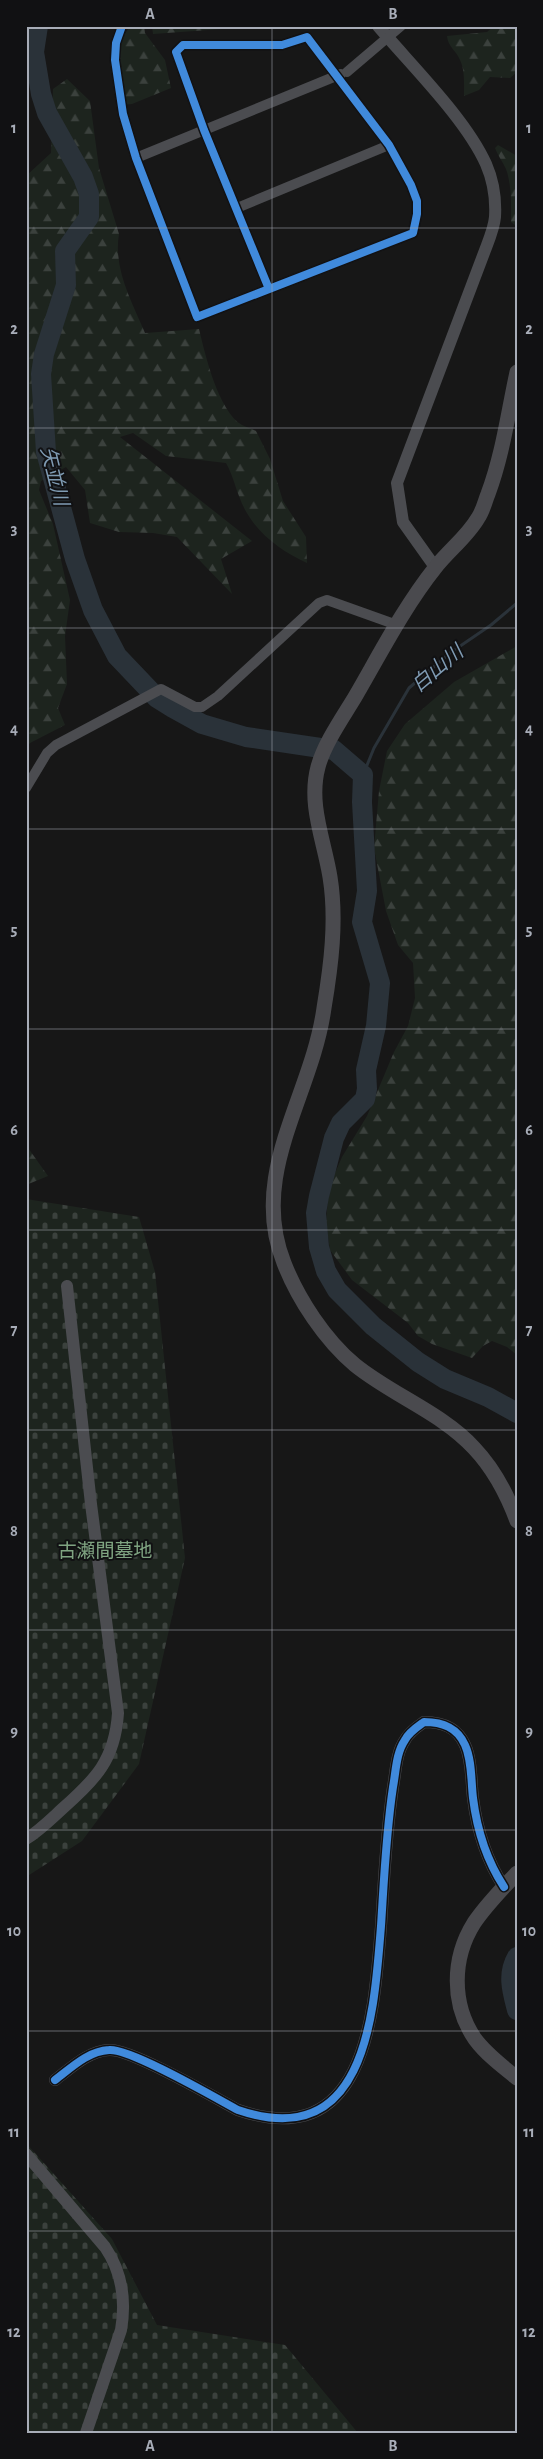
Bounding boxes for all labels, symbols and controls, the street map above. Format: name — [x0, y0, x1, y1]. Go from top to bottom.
text: A — [145, 6, 155, 22]
text: B — [388, 6, 398, 22]
text: 1 — [11, 120, 17, 136]
text: 1 — [526, 120, 532, 136]
text: 2 — [10, 321, 18, 337]
text: 2 — [525, 321, 533, 337]
water label: 矢並川 — [37, 444, 72, 510]
text: 3 — [11, 521, 18, 537]
text: 3 — [526, 521, 533, 537]
water label: 白山川 — [408, 640, 469, 696]
text: 4 — [10, 721, 18, 737]
text: 4 — [525, 721, 533, 737]
text: 5 — [11, 922, 18, 938]
text: 5 — [526, 922, 533, 938]
text: 6 — [10, 1122, 18, 1138]
text: 6 — [525, 1122, 533, 1138]
text: 7 — [11, 1322, 18, 1338]
text: 7 — [526, 1322, 533, 1338]
text: 8 — [10, 1523, 18, 1539]
text: 8 — [525, 1523, 533, 1539]
park label: 古瀬間墓地 — [57, 1540, 153, 1561]
text: 9 — [10, 1723, 18, 1739]
text: 9 — [525, 1723, 533, 1739]
text: 10 — [7, 1923, 21, 1939]
text: 10 — [522, 1923, 536, 1939]
text: 11 — [8, 2124, 20, 2140]
text: 11 — [523, 2124, 535, 2140]
text: 12 — [7, 2324, 21, 2340]
text: 12 — [522, 2324, 536, 2340]
text: A — [145, 2438, 155, 2454]
text: B — [388, 2438, 398, 2454]

